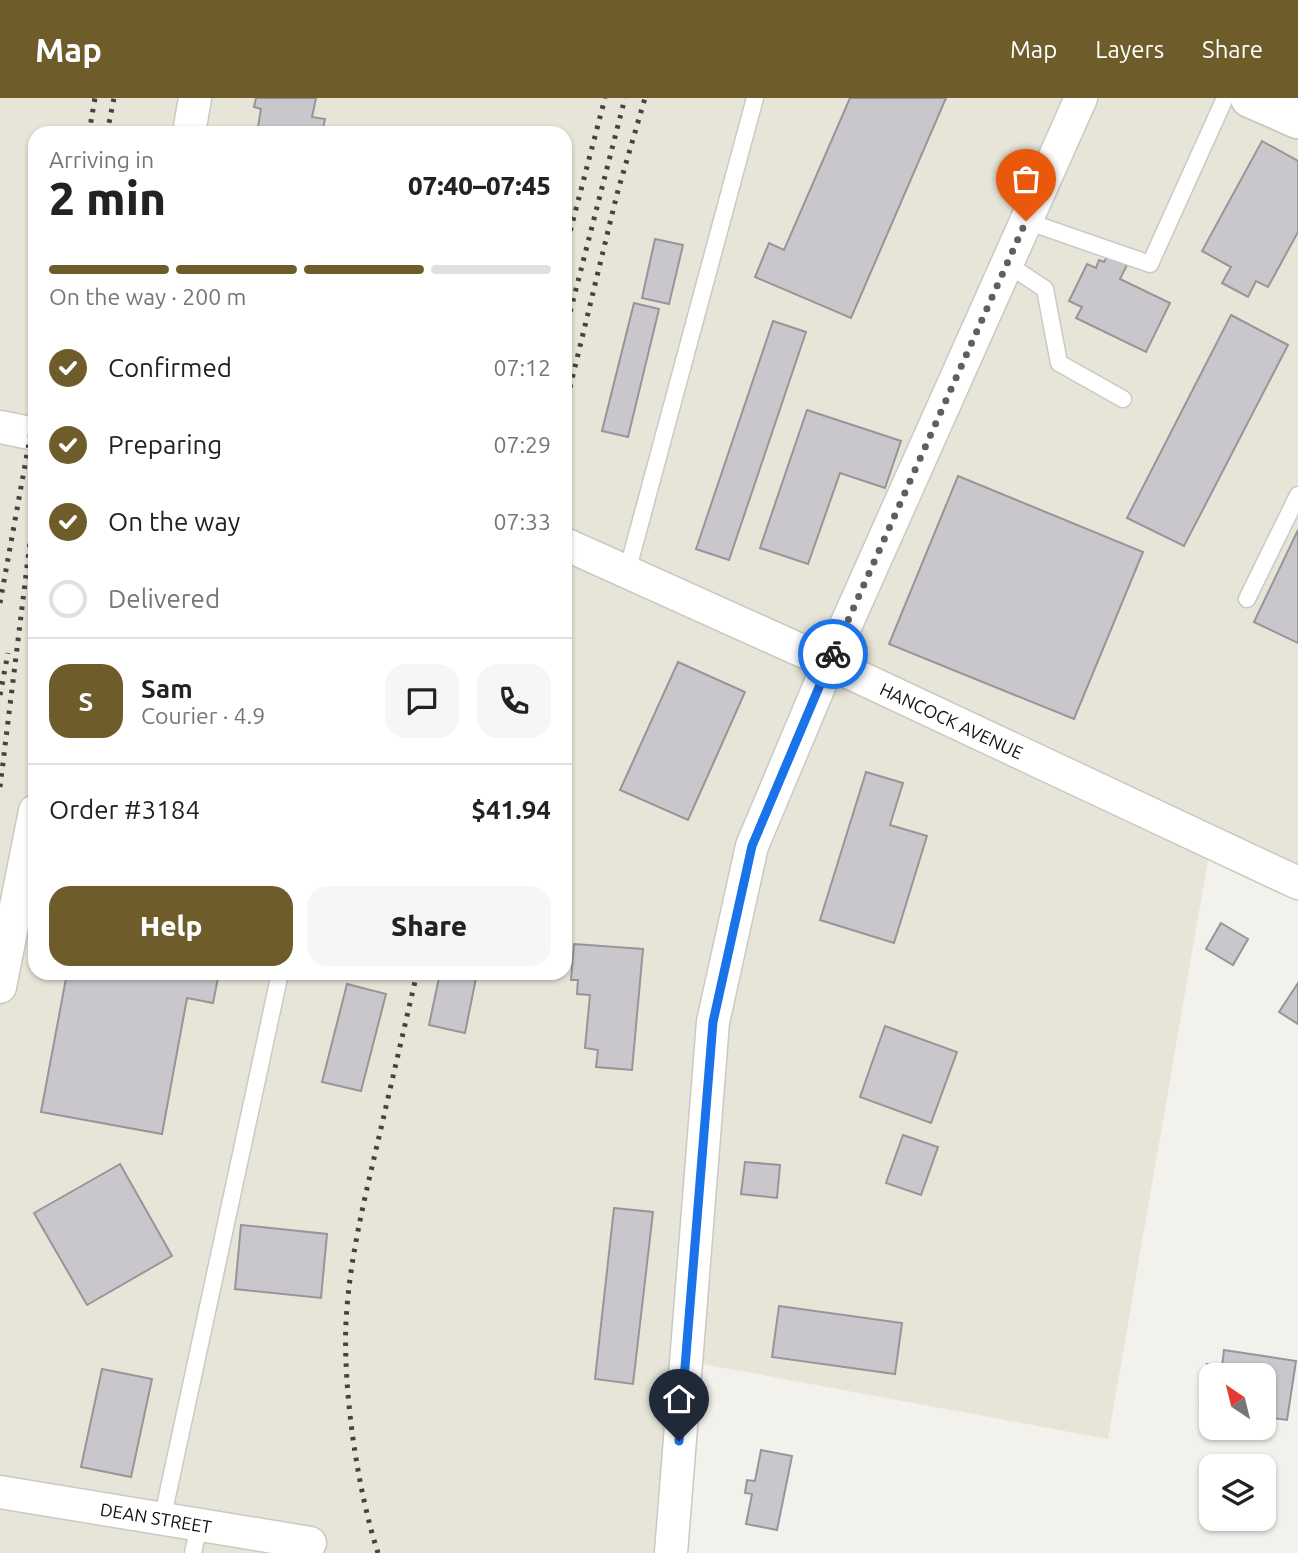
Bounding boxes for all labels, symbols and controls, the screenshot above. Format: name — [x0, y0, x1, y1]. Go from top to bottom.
text: Map — [35, 31, 102, 68]
text: Map — [1010, 36, 1057, 63]
text: Layers — [1095, 36, 1164, 63]
text: Share — [1202, 36, 1263, 63]
text: Arriving in — [49, 147, 154, 172]
pin — [996, 149, 1056, 221]
icon: bag — [1007, 160, 1045, 198]
text: 07:40–07:45 — [408, 171, 551, 200]
text: 2 min — [49, 172, 166, 224]
text: On the way · 200 m — [49, 284, 246, 309]
icon: check — [49, 349, 87, 387]
text: Confirmed — [108, 353, 232, 382]
text: 07:12 — [493, 355, 551, 380]
icon: check — [49, 426, 87, 464]
text: Preparing — [108, 430, 222, 459]
text: 07:29 — [493, 432, 551, 457]
icon: check — [49, 503, 87, 541]
text: On the way — [108, 507, 240, 536]
text: 07:33 — [493, 509, 551, 534]
text: Delivered — [108, 584, 220, 613]
courier — [798, 619, 868, 689]
icon: bike — [814, 635, 852, 673]
button: chat — [385, 664, 459, 738]
button: phone — [477, 664, 551, 738]
text: Sam — [141, 674, 193, 703]
street label: HANCOCK AVENUE — [877, 678, 1026, 763]
text: S — [79, 687, 93, 716]
text: Courier · 4.9 — [141, 703, 265, 728]
text: Order #3184 — [49, 795, 200, 824]
text: $41.94 — [471, 795, 551, 824]
button: Help — [49, 886, 293, 966]
button: Share — [307, 886, 551, 966]
north arrow — [1199, 1363, 1276, 1440]
map controls — [1199, 1363, 1276, 1531]
pin — [649, 1369, 709, 1441]
icon: home — [660, 1380, 698, 1418]
button: layers — [1199, 1454, 1276, 1531]
street label: DEAN STREET — [99, 1499, 213, 1537]

